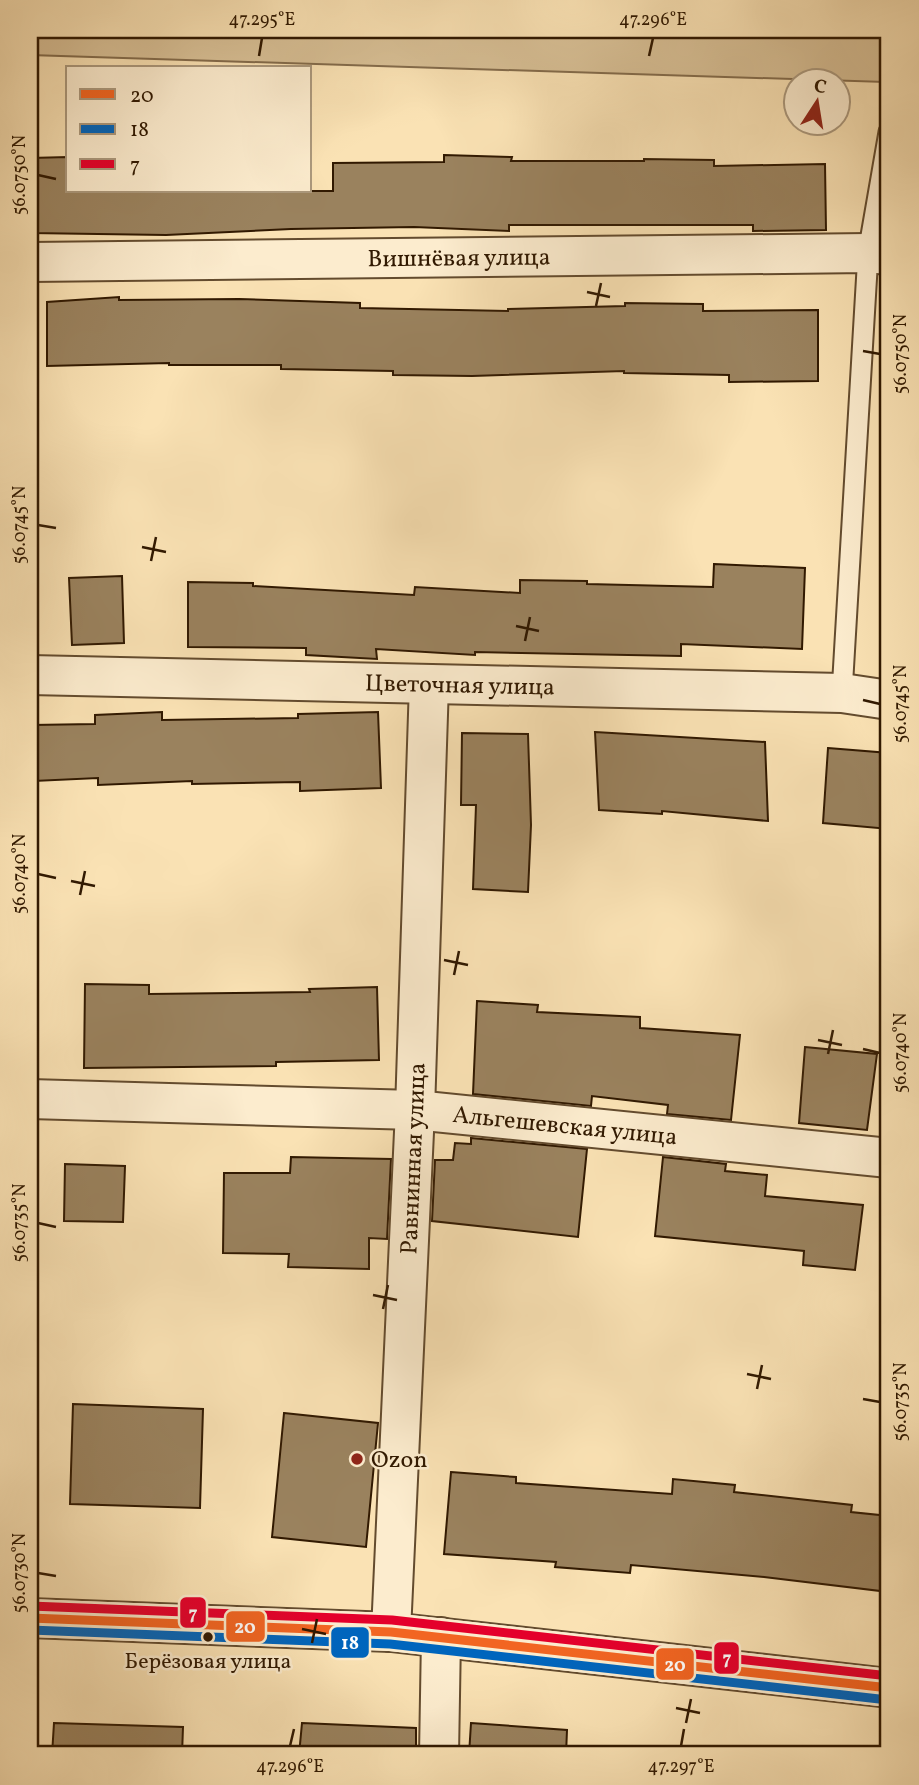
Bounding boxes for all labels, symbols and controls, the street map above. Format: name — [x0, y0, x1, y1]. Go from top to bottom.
text: 47.295°E — [229, 8, 296, 33]
text: 47.296°E — [619, 8, 687, 33]
legend — [66, 66, 312, 192]
north arrow — [782, 66, 852, 136]
text: С — [811, 73, 829, 101]
text: 20 — [130, 82, 154, 111]
text: 18 — [130, 116, 149, 145]
text: 56.0750°N — [8, 135, 33, 215]
text: 7 — [130, 152, 140, 181]
street label: Вишнёвая улица — [367, 241, 551, 277]
text: 56.0750°N — [889, 314, 914, 394]
text: 56.0745°N — [8, 486, 33, 564]
text: 56.0745°N — [889, 665, 914, 743]
street label: Цветочная улица — [364, 667, 555, 706]
text: 56.0740°N — [8, 834, 33, 914]
text: 56.0740°N — [889, 1013, 914, 1093]
street label: Равнинная улица — [393, 1062, 436, 1255]
street label: Альгешевская улица — [451, 1099, 679, 1155]
text: 56.0735°N — [8, 1183, 33, 1263]
text: 56.0735°N — [889, 1362, 914, 1442]
place label: Ozon — [371, 1444, 428, 1478]
marker: Ozon — [349, 1451, 365, 1467]
text: 56.0730°N — [8, 1533, 33, 1613]
line badge: 7 — [179, 1596, 207, 1629]
text: 7 — [188, 1601, 198, 1627]
line badge: 20 — [225, 1610, 266, 1643]
text: 20 — [234, 1615, 256, 1641]
line badge: 18 — [330, 1626, 370, 1659]
marker: Берёзовая улица — [201, 1630, 215, 1644]
text: 18 — [341, 1631, 359, 1657]
line badge: 7 — [713, 1641, 740, 1675]
text: 7 — [722, 1646, 732, 1672]
place label: Берёзовая улица — [125, 1647, 291, 1678]
line badge: 20 — [655, 1647, 695, 1681]
text: 20 — [664, 1653, 686, 1679]
text: 47.296°E — [256, 1755, 324, 1780]
text: 47.297°E — [647, 1755, 715, 1780]

